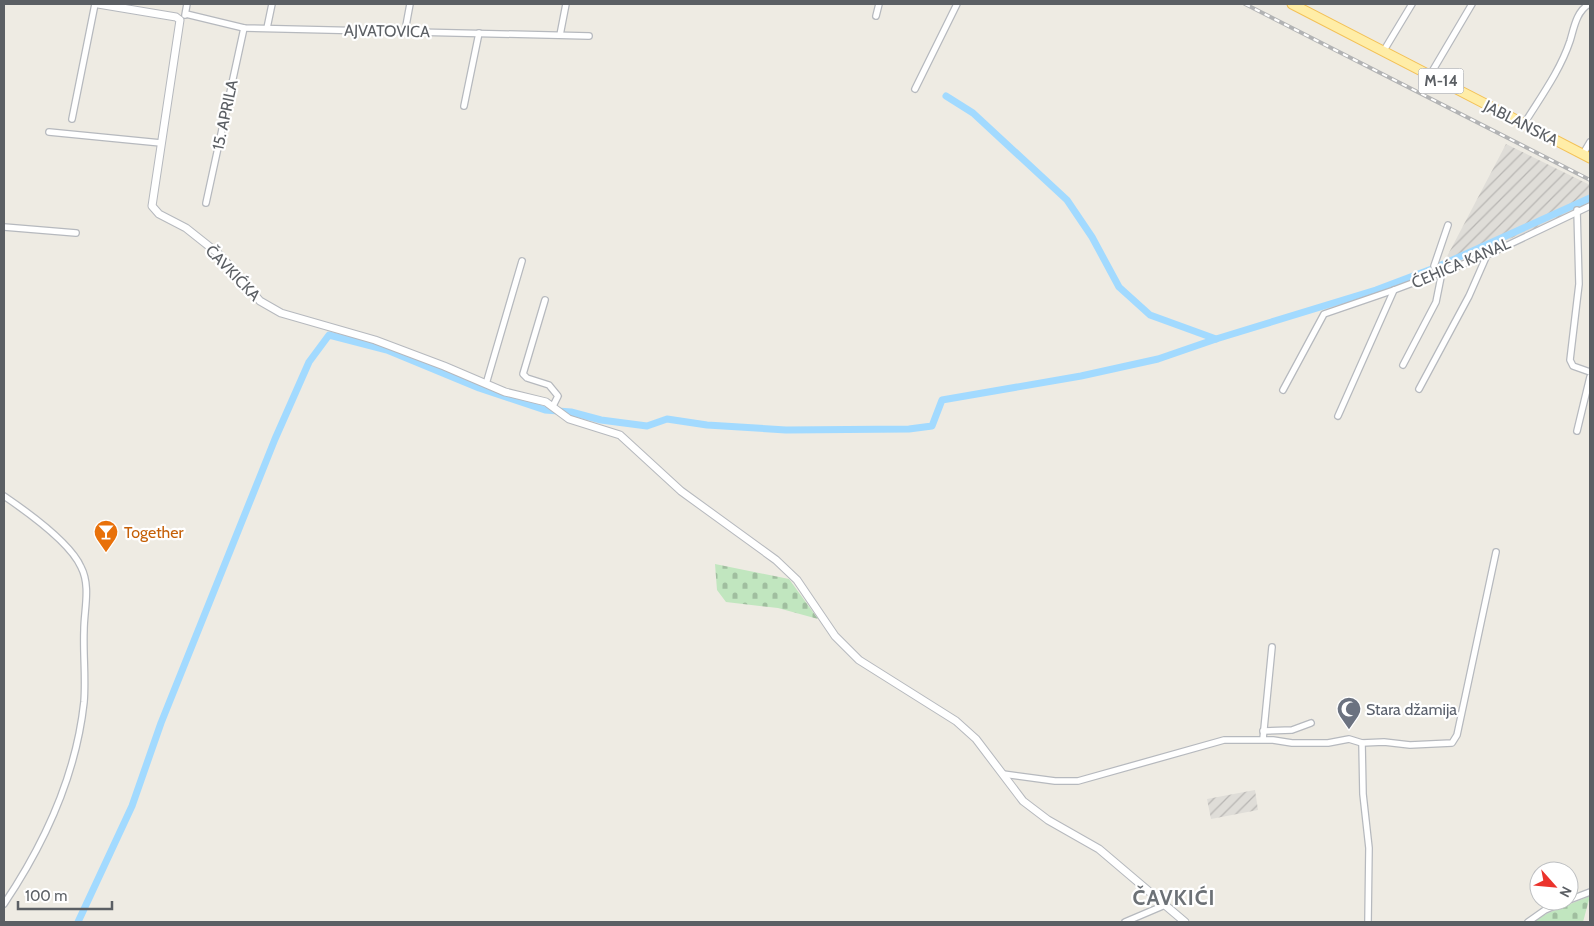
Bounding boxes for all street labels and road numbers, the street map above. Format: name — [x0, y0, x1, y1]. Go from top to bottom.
street label: AJVATOVICA — [344, 21, 430, 41]
road number: M-14 — [1418, 68, 1464, 94]
street label: 15. APRILA — [208, 78, 242, 152]
street label: JABLANSKA — [1480, 96, 1561, 150]
street label: ĆEHIĆA KANAL — [1409, 234, 1513, 292]
street label: ČAVKIĆKA — [202, 241, 264, 305]

